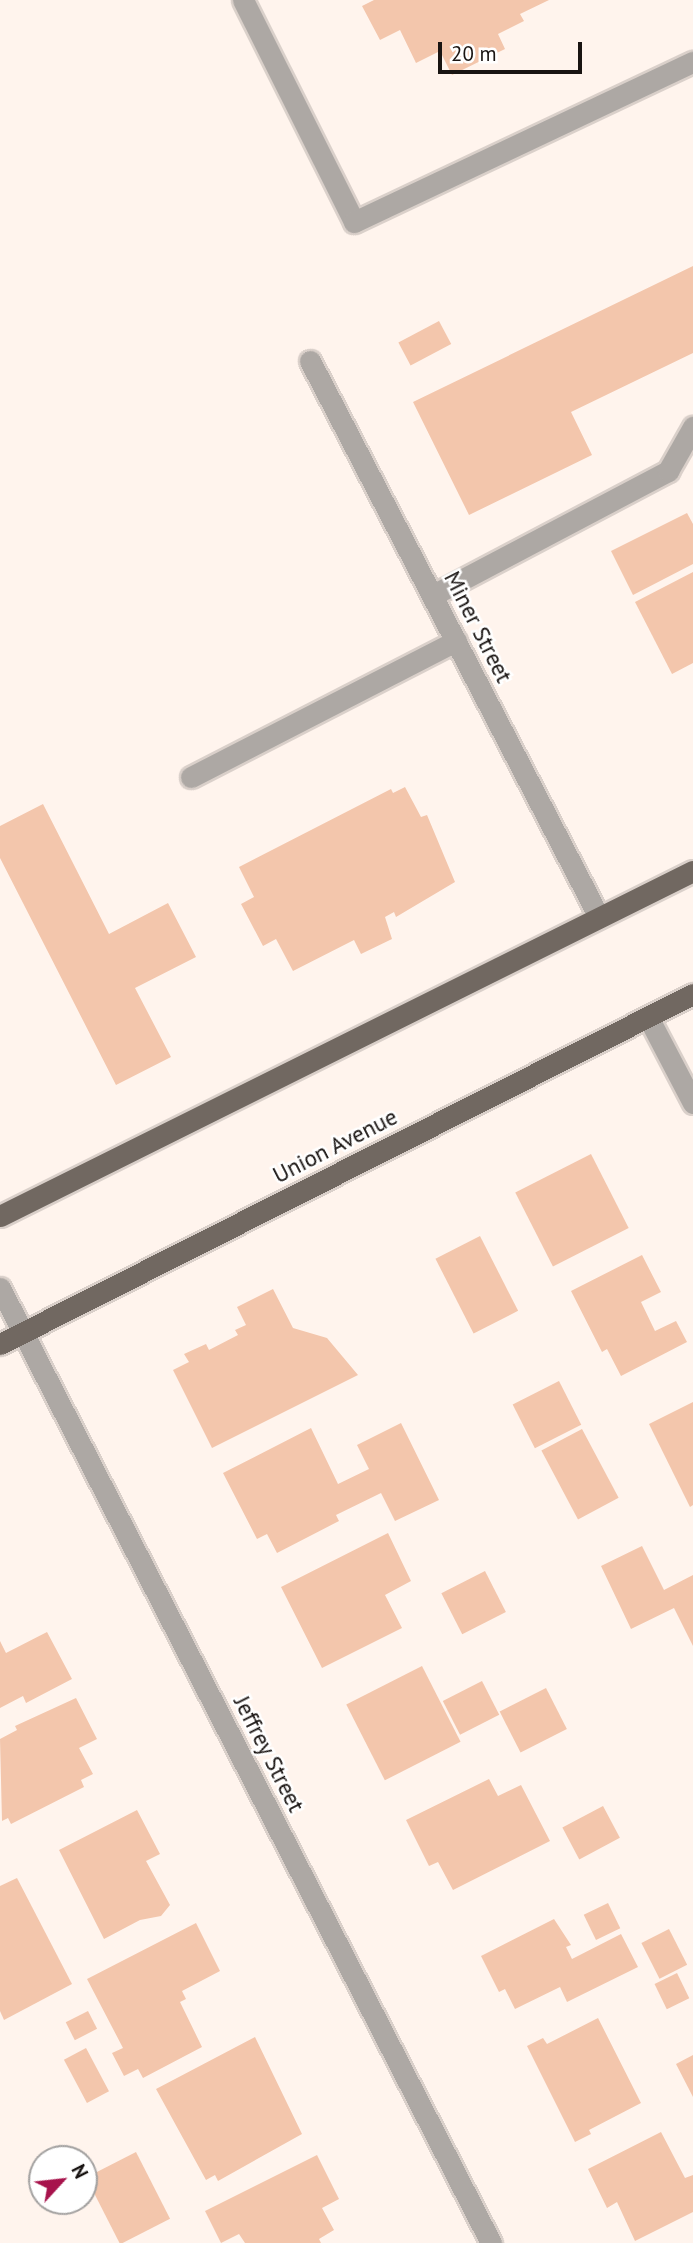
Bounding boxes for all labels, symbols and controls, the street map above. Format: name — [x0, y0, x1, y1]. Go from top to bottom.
scale bar — [441, 28, 584, 72]
text: 20 m — [451, 40, 497, 67]
street label: Miner Street — [438, 567, 518, 687]
street label: Union Avenue — [268, 1103, 402, 1189]
street label: Jeffrey Street — [228, 1691, 310, 1817]
north arrow — [28, 2145, 98, 2215]
text: N — [66, 2160, 93, 2182]

